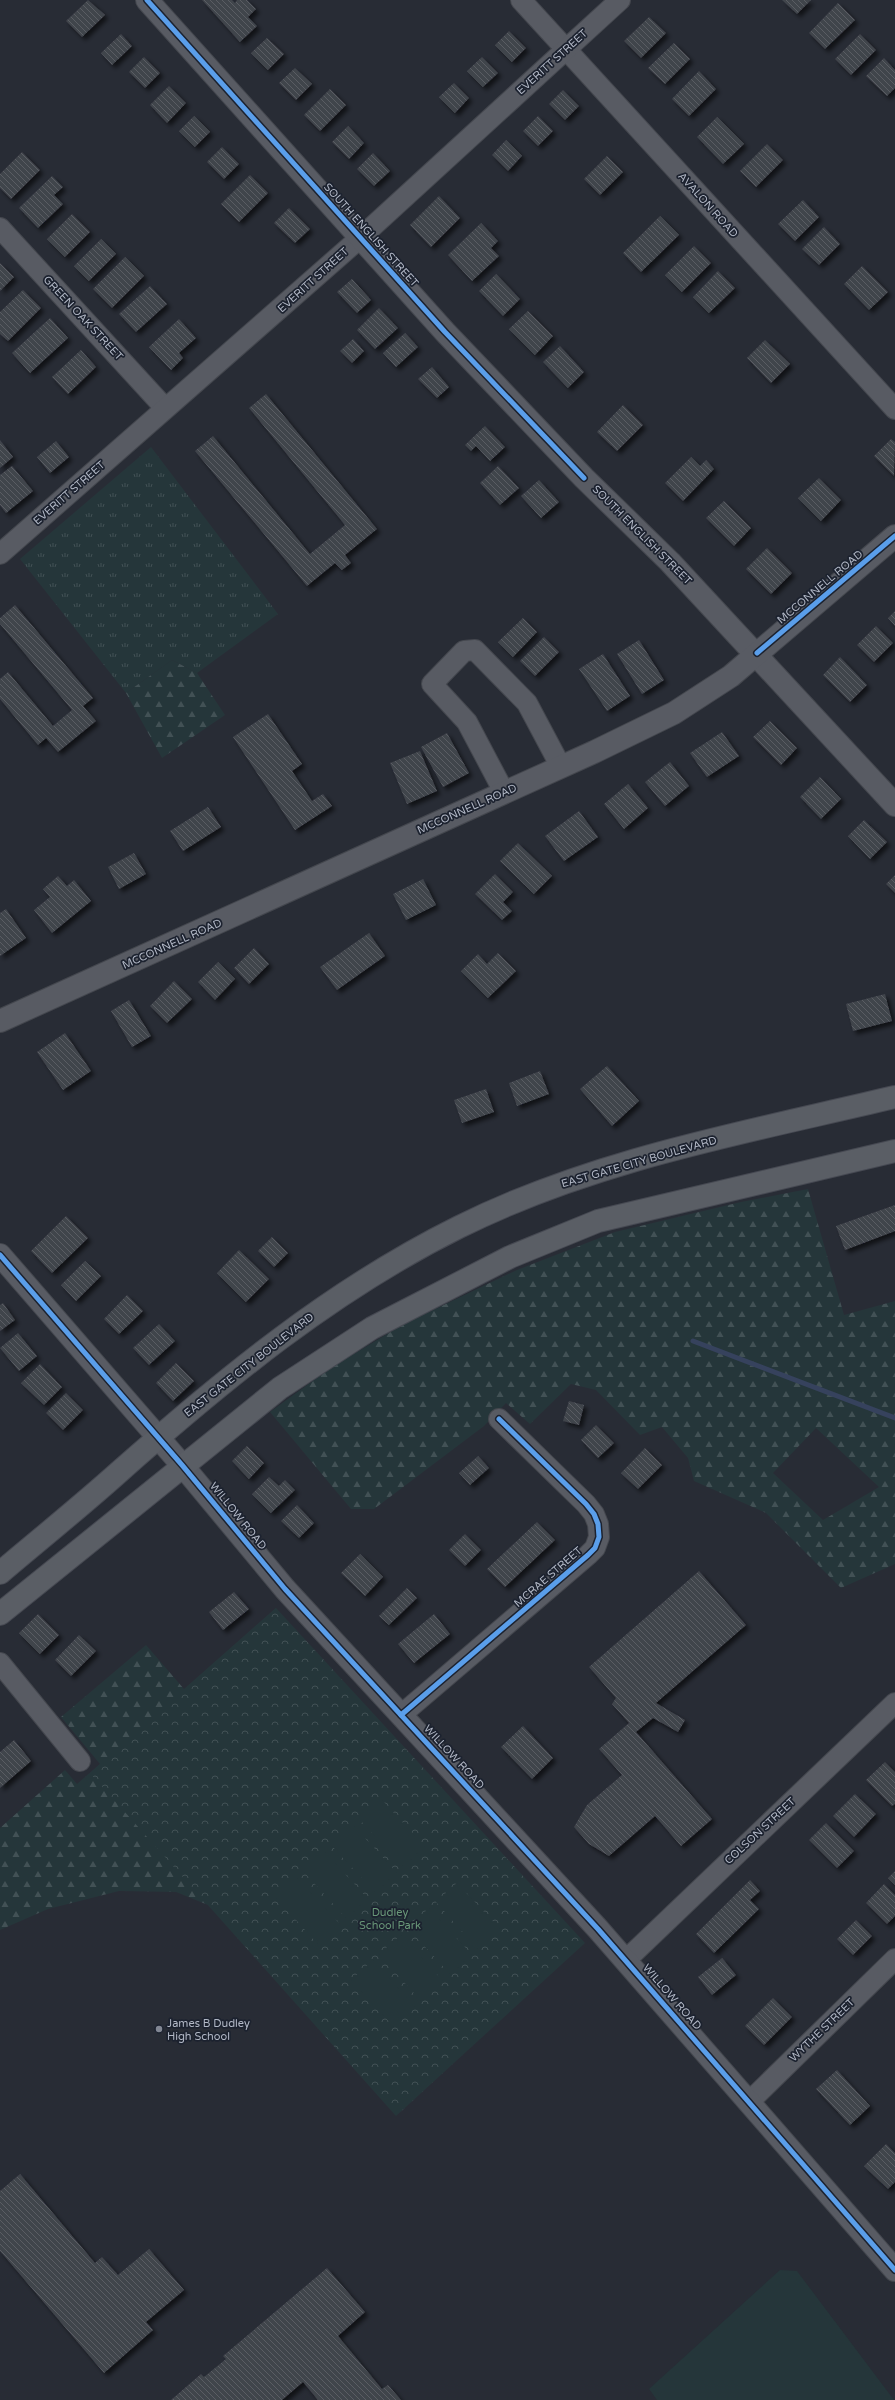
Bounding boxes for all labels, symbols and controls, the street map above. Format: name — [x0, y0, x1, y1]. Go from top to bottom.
street label: EVERITT STREET — [514, 27, 590, 97]
street label: AVALON ROAD — [675, 170, 741, 240]
street label: SOUTH ENGLISH STREET — [321, 180, 421, 290]
street label: EVERITT STREET — [275, 245, 351, 315]
street label: GREEN OAK STREET — [40, 273, 126, 363]
street label: EVERITT STREET — [31, 458, 108, 528]
street label: SOUTH ENGLISH STREET — [590, 483, 695, 588]
street label: MCCONNELL ROAD — [775, 547, 865, 627]
street label: MCCONNELL ROAD — [415, 781, 519, 837]
street label: MCCONNELL ROAD — [120, 916, 224, 972]
street label: EAST GATE CITY BOULEVARD — [560, 1134, 718, 1190]
street label: EAST GATE CITY BOULEVARD — [182, 1310, 316, 1420]
street label: WILLOW ROAD — [207, 1480, 269, 1552]
street label: MCRAE STREET — [511, 1544, 585, 1610]
street label: WILLOW ROAD — [421, 1722, 487, 1792]
street label: COLSON STREET — [722, 1795, 798, 1867]
park label: Dudley School Park — [359, 1906, 421, 1932]
street label: WILLOW ROAD — [640, 1961, 704, 2033]
street label: WYTHE STREET — [787, 1996, 857, 2064]
place label: James B Dudley High School — [167, 2017, 250, 2043]
marker: James B Dudley High School — [154, 2024, 164, 2034]

